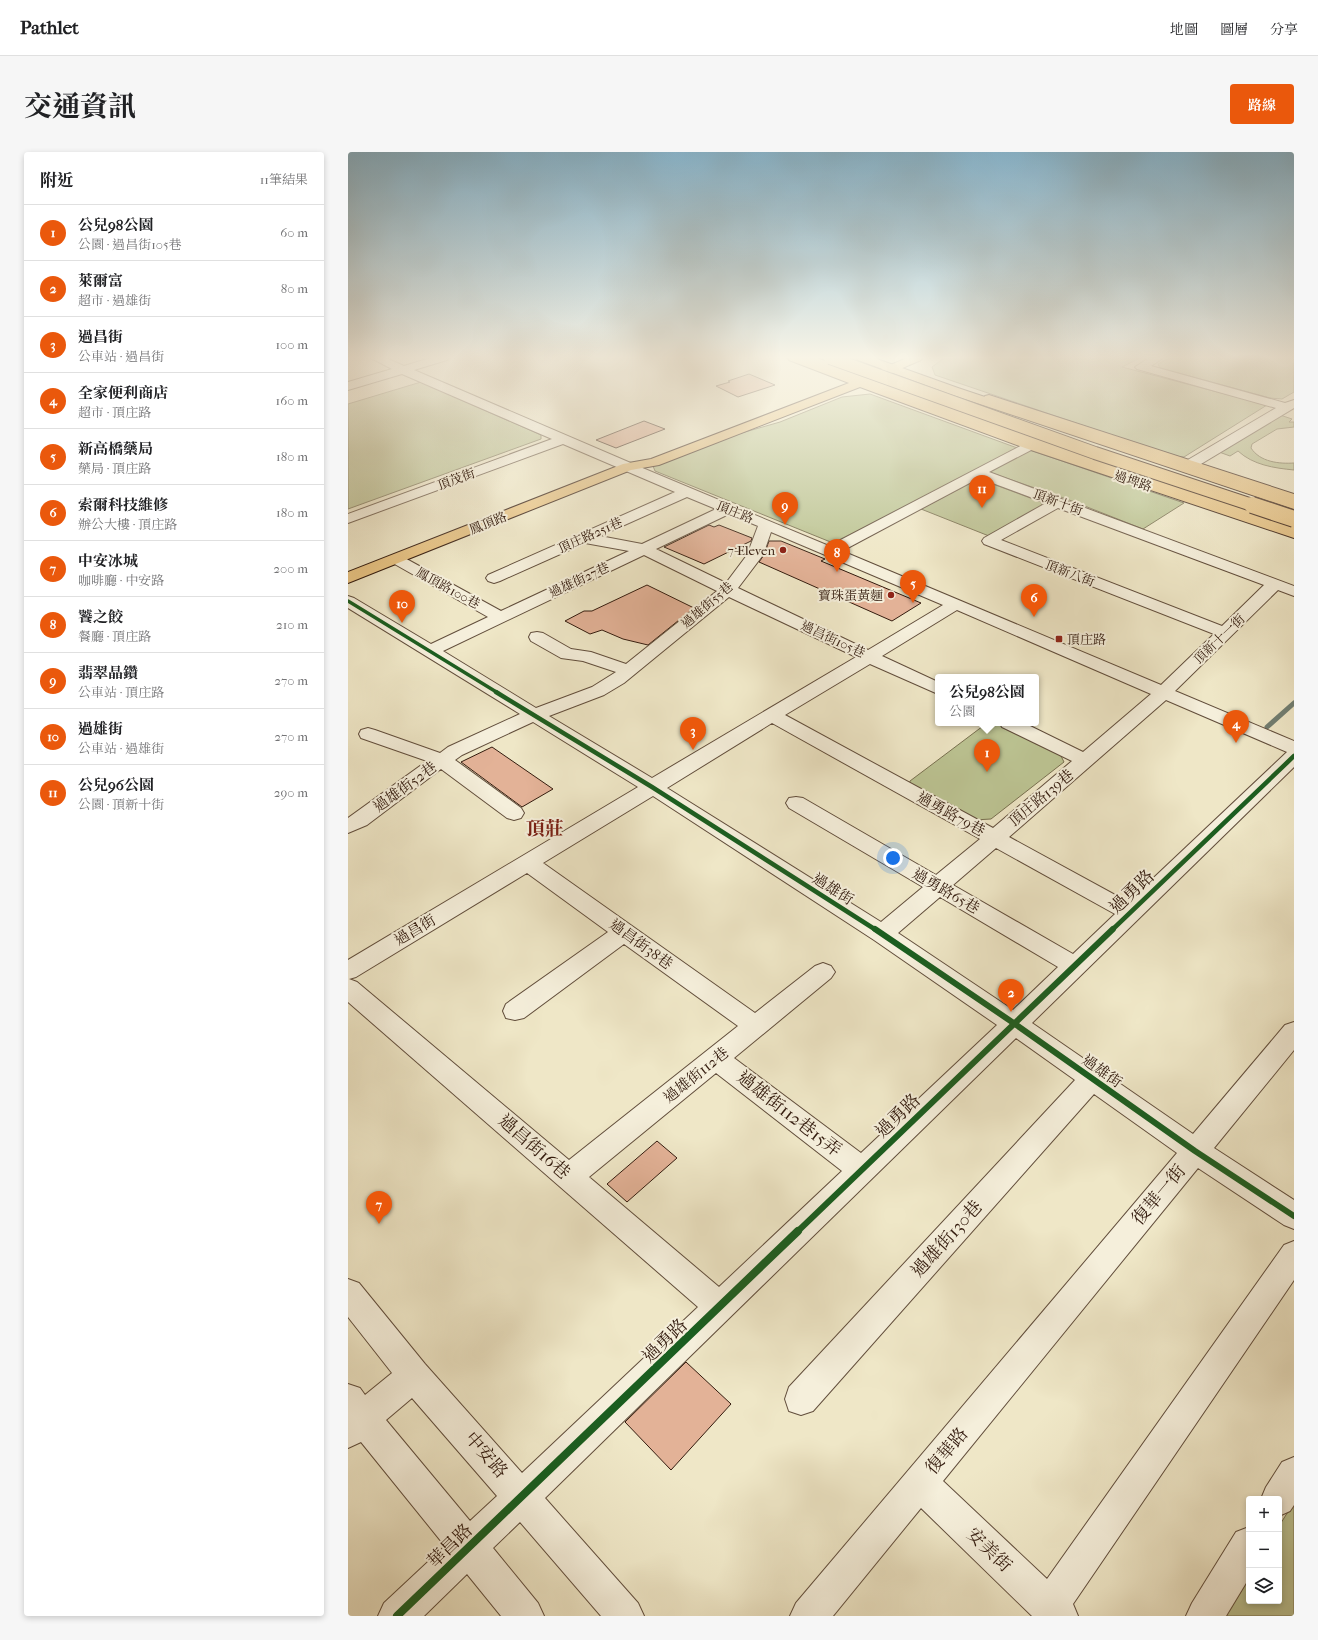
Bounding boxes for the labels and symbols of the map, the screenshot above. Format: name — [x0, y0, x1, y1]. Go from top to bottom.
street label: 頂茂街 — [435, 465, 477, 493]
street label: 過埤路 — [1112, 468, 1154, 494]
pin: 11 — [969, 475, 995, 508]
street label: 頂新十街 — [1031, 486, 1085, 518]
pin: 9 — [772, 492, 798, 525]
street label: 頂庄路 — [714, 498, 756, 526]
street label: 鳳頂路 — [467, 509, 509, 537]
street label: 頂庄路251巷 — [555, 514, 625, 556]
pin: 8 — [824, 539, 850, 572]
place label: 7-Eleven — [727, 543, 775, 558]
marker: 7-Eleven — [778, 545, 788, 555]
street label: 頂新八街 — [1043, 557, 1097, 589]
street label: 過雄街27巷 — [546, 559, 612, 601]
street label: 鳳頂路100巷 — [413, 564, 483, 612]
pin: 5 — [900, 570, 926, 603]
street label: 過雄街55巷 — [678, 579, 736, 631]
pin: 6 — [1021, 584, 1047, 617]
place label: 寶珠蛋黃麵 — [818, 588, 883, 603]
pin: 10 — [389, 590, 415, 623]
marker: 寶珠蛋黃麵 — [886, 590, 896, 600]
street label: 頂新十一街 — [1190, 611, 1248, 667]
street label: 過昌街105巷 — [798, 618, 868, 660]
place label: 頂庄路 — [1067, 632, 1106, 647]
marker: 頂庄路 — [1054, 634, 1064, 644]
pin: 4 — [1223, 710, 1249, 743]
pin: 3 — [680, 717, 706, 750]
pin: 1 — [974, 739, 1000, 772]
street label: 過雄街52巷 — [370, 758, 440, 816]
street label: 頂庄路139巷 — [1005, 766, 1077, 830]
street label: 過勇路79巷 — [914, 788, 988, 840]
district label: 頂莊 — [526, 818, 564, 840]
your location — [883, 848, 903, 868]
street label: 過勇路65巷 — [909, 865, 983, 917]
street label: 過勇路 — [1105, 866, 1159, 918]
street label: 過雄街 — [809, 869, 857, 909]
street label: 過昌街 — [391, 911, 439, 949]
street label: 過昌街38巷 — [606, 915, 676, 973]
pin: 2 — [998, 979, 1024, 1012]
street label: 過雄街112巷 — [660, 1043, 732, 1107]
street label: 過雄街 — [1078, 1051, 1126, 1091]
street label: 過雄街112巷15弄 — [733, 1067, 845, 1161]
street label: 過勇路 — [871, 1090, 925, 1142]
street label: 過昌街16巷 — [494, 1110, 574, 1184]
street label: 復華一街 — [1128, 1161, 1190, 1229]
pin: 7 — [366, 1191, 392, 1224]
street label: 過雄街130巷 — [907, 1196, 987, 1282]
street label: 過勇路 — [638, 1315, 692, 1367]
street label: 復華路 — [922, 1424, 972, 1478]
street label: 中安路 — [460, 1428, 512, 1482]
street label: 華昌路 — [423, 1520, 477, 1572]
street label: 安美街 — [962, 1524, 1016, 1576]

